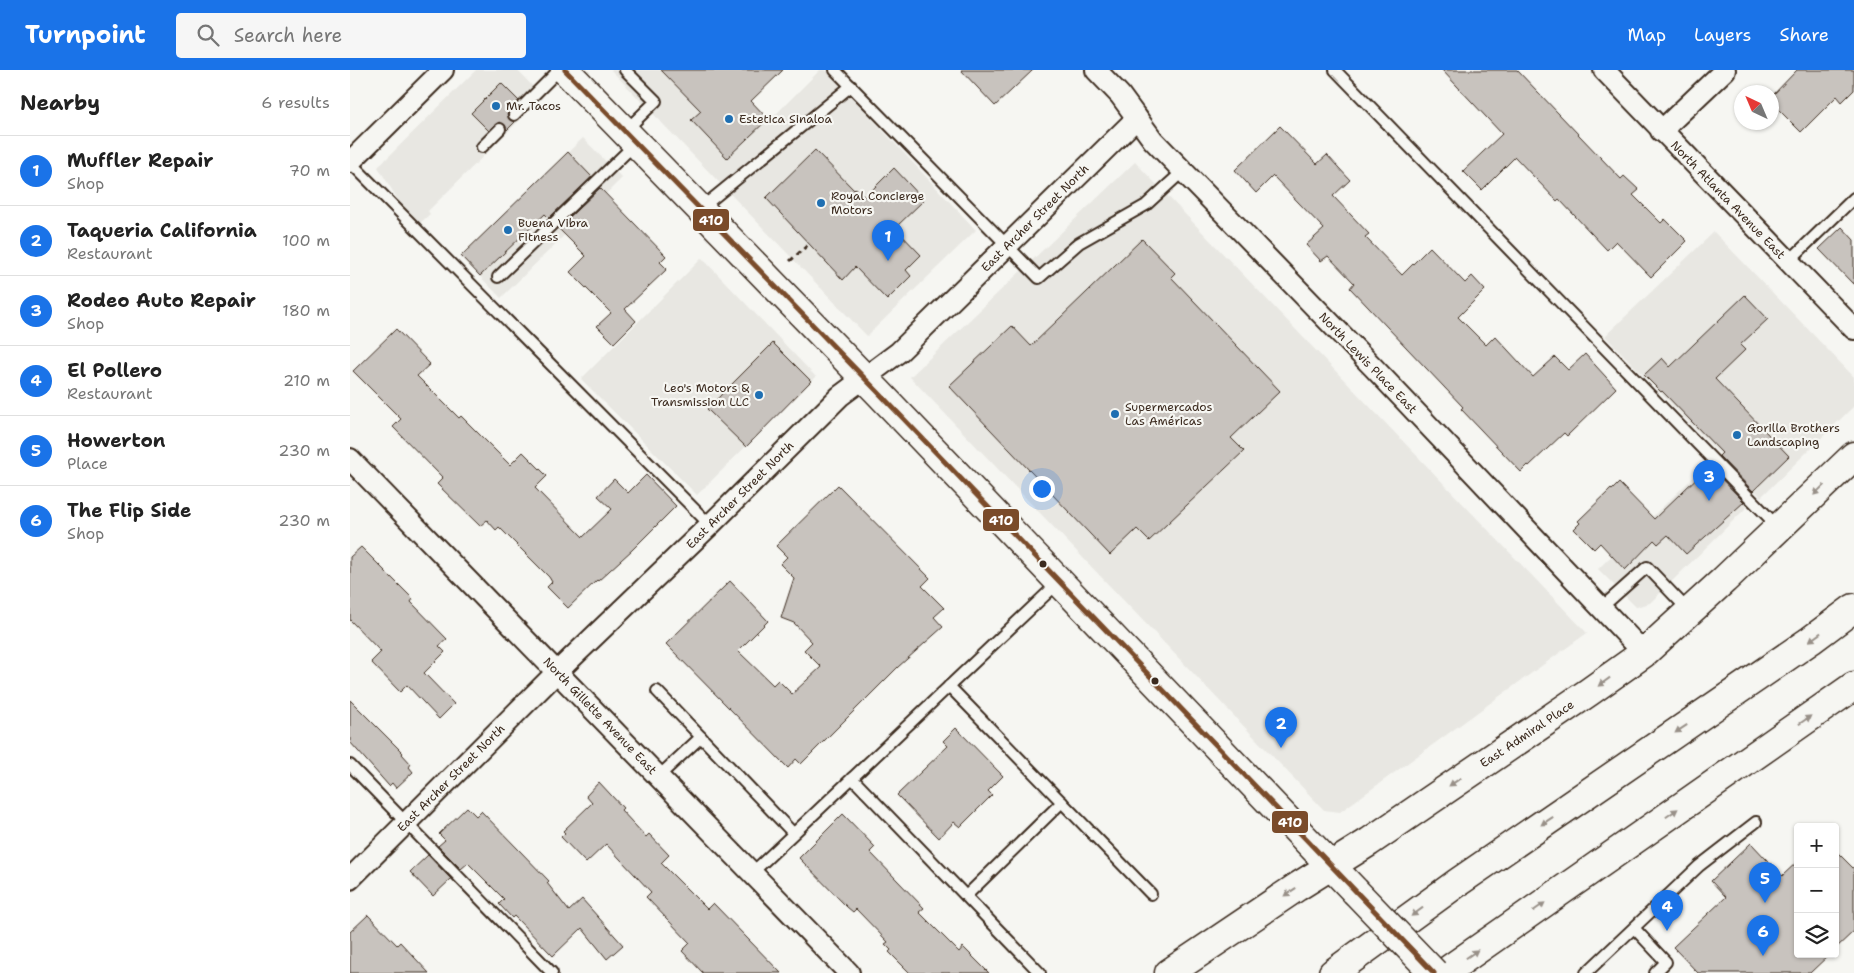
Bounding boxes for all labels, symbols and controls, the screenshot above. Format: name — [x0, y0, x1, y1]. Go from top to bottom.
search box — [176, 13, 526, 58]
text: Turnpoint — [25, 19, 146, 51]
icon: search — [194, 21, 222, 49]
text: Search here — [234, 23, 342, 48]
text: Map — [1628, 23, 1666, 47]
text: Layers — [1694, 23, 1751, 47]
text: Share — [1779, 23, 1829, 47]
north arrow — [1734, 85, 1779, 130]
text: Nearby — [20, 89, 100, 117]
text: 6 results — [261, 92, 330, 113]
place label: Mr. Tacos — [506, 98, 561, 114]
marker: Mr. Tacos — [490, 100, 502, 112]
place label: Estetica Sinaloa — [739, 111, 832, 127]
marker: Estetica Sinaloa — [723, 113, 735, 125]
street label: North Atlanta Avenue East — [1667, 137, 1789, 263]
text: Muffler Repair — [67, 148, 214, 173]
text: 1 — [32, 160, 40, 181]
text: 70 m — [289, 160, 330, 181]
street label: East Archer Street North — [978, 161, 1092, 275]
text: Shop — [67, 173, 104, 194]
place label: Royal Concierge Motors — [831, 188, 925, 218]
marker: Royal Concierge Motors — [815, 197, 827, 209]
line badge: 410 — [692, 208, 730, 232]
text: 410 — [699, 211, 724, 229]
place label: Buena Vibra Fitness — [518, 215, 589, 245]
text: Taqueria California — [67, 218, 257, 243]
pin: 1 — [872, 220, 904, 261]
marker: Buena Vibra Fitness — [502, 224, 514, 236]
text: 2 — [30, 230, 42, 251]
text: 100 m — [282, 230, 330, 251]
text: Restaurant — [67, 243, 153, 264]
text: Rodeo Auto Repair — [67, 288, 256, 313]
text: 3 — [30, 300, 42, 321]
text: 180 m — [282, 300, 330, 321]
street label: North Lewis Place East — [1315, 309, 1421, 417]
text: Shop — [67, 313, 104, 334]
text: El Pollero — [67, 358, 162, 383]
text: 4 — [30, 370, 42, 391]
text: 210 m — [283, 370, 330, 391]
place label: Leo's Motors & Transmission LLC — [651, 380, 750, 410]
text: Restaurant — [67, 383, 153, 404]
marker: Leo's Motors & Transmission LLC — [753, 389, 765, 401]
place label: Supermercados Las Américas — [1125, 399, 1213, 429]
marker: Supermercados Las Américas — [1109, 408, 1121, 420]
place label: Gorilla Brothers Landscaping — [1747, 420, 1840, 450]
text: Howerton — [67, 428, 165, 453]
marker: Gorilla Brothers Landscaping — [1731, 429, 1743, 441]
street label: East Archer Street North — [683, 438, 797, 552]
text: 5 — [31, 440, 41, 461]
text: 230 m — [278, 440, 330, 461]
text: Place — [67, 453, 108, 474]
pin: 3 — [1693, 460, 1725, 501]
your location — [1029, 476, 1055, 502]
one-way arrow — [1813, 484, 1825, 496]
text: The Flip Side — [67, 498, 191, 523]
line badge: 410 — [982, 508, 1020, 532]
text: 6 — [30, 510, 42, 531]
text: 230 m — [278, 510, 330, 531]
text: 410 — [989, 511, 1014, 529]
text: Shop — [67, 523, 104, 544]
unlabelled marker — [1038, 559, 1048, 569]
one-way arrow — [1808, 632, 1822, 642]
street label: North Gillette Avenue East — [540, 654, 660, 778]
unlabelled marker — [1150, 676, 1160, 686]
one-way arrow — [1597, 677, 1611, 687]
street label: East Admiral Place — [1477, 696, 1577, 771]
pin: 2 — [1265, 707, 1297, 748]
one-way arrow — [1798, 715, 1812, 725]
street label: East Archer Street North — [394, 721, 508, 835]
one-way arrow — [1674, 724, 1688, 734]
one-way arrow — [1448, 777, 1462, 787]
one-way arrow — [1665, 808, 1679, 818]
line badge: 410 — [1271, 810, 1309, 834]
text: 410 — [1278, 813, 1303, 831]
one-way arrow — [1540, 816, 1554, 826]
map controls — [1794, 823, 1839, 958]
button: + — [1794, 823, 1839, 868]
pin: 5 — [1749, 862, 1781, 903]
button: − — [1794, 868, 1839, 913]
one-way arrow — [1283, 887, 1297, 897]
pin: 4 — [1651, 890, 1683, 931]
one-way arrow — [1532, 902, 1546, 912]
one-way arrow — [1410, 907, 1424, 917]
button: layers — [1794, 913, 1839, 958]
pin: 6 — [1747, 915, 1779, 956]
one-way arrow — [1465, 949, 1478, 959]

